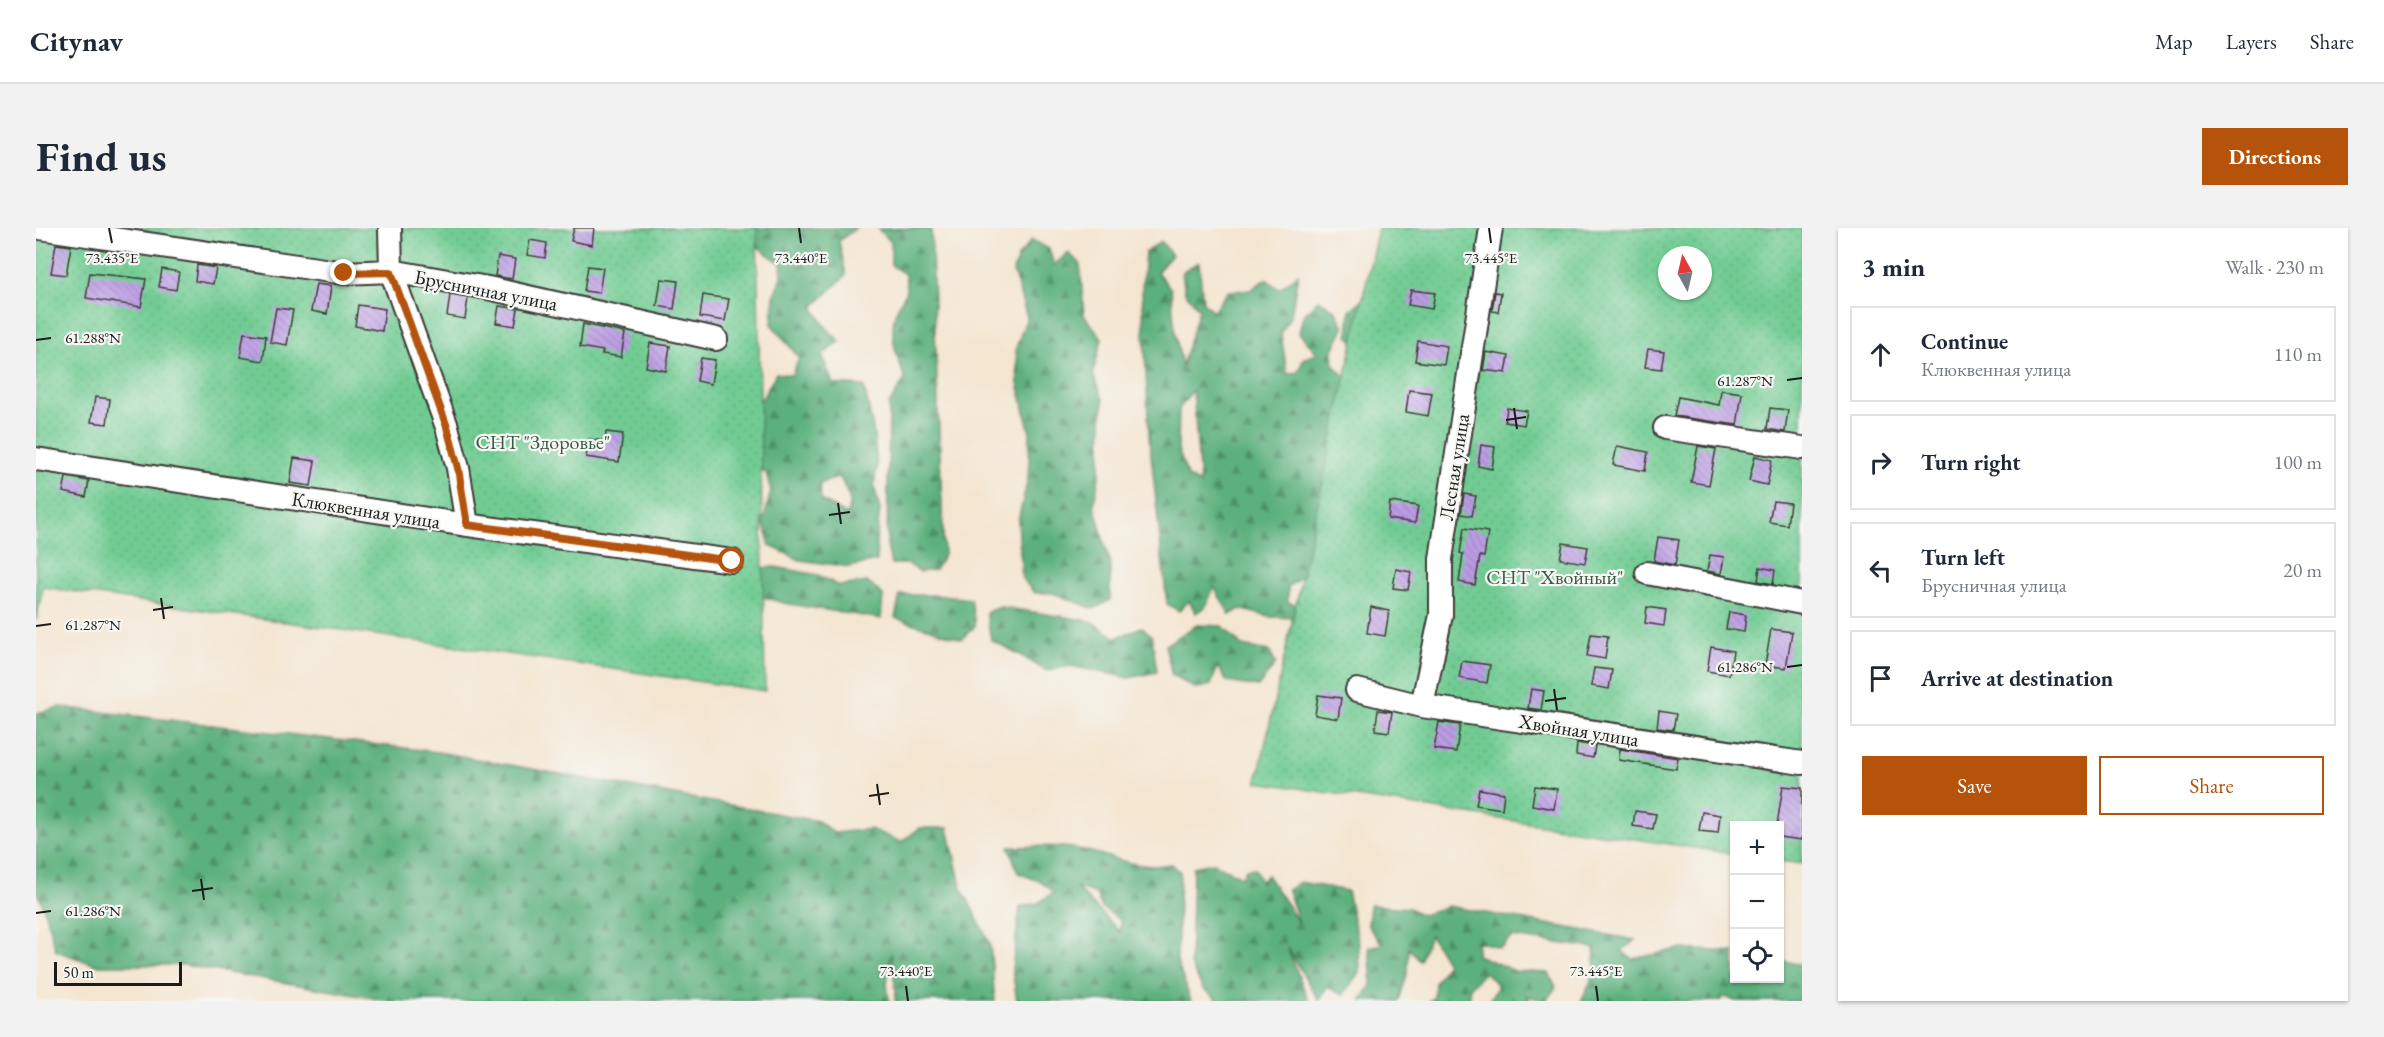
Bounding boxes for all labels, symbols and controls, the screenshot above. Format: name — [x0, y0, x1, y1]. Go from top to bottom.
text: Citynav — [30, 23, 123, 59]
text: Map — [2155, 28, 2193, 55]
text: Layers — [2226, 28, 2277, 55]
text: Share — [2310, 28, 2354, 55]
button: Directions — [2202, 128, 2348, 185]
text: Find us — [36, 129, 167, 184]
north arrow — [1658, 246, 1712, 300]
text: 73.435°E — [86, 248, 139, 267]
text: 73.440°E — [775, 248, 828, 267]
text: 73.445°E — [1465, 248, 1518, 267]
text: 3 min — [1862, 250, 1925, 284]
text: Walk · 230 m — [2225, 254, 2324, 280]
route end — [330, 259, 356, 285]
street label: Брусничная улица — [412, 263, 560, 317]
text: Continue — [1921, 327, 2008, 356]
text: 61.288°N — [65, 328, 121, 347]
icon: ahead — [1864, 338, 1897, 371]
text: 110 m — [2274, 341, 2322, 367]
text: Клюквенная улица — [1921, 356, 2071, 382]
text: 61.287°N — [1717, 371, 1773, 390]
street label: Лесная улица — [1433, 412, 1475, 522]
park label: СНТ "Здоровье" — [476, 429, 610, 455]
icon: right — [1864, 446, 1897, 479]
text: Turn right — [1921, 448, 2020, 477]
text: 100 m — [2274, 449, 2322, 475]
street label: Клюквенная улица — [290, 485, 442, 535]
text: Turn left — [1921, 543, 2005, 572]
route start — [718, 547, 744, 573]
icon: left — [1864, 554, 1897, 587]
text: 20 m — [2283, 557, 2322, 583]
park label: СНТ "Хвойный" — [1486, 564, 1624, 590]
text: Брусничная улица — [1921, 572, 2067, 598]
text: 61.287°N — [65, 615, 121, 634]
text: 61.286°N — [1717, 657, 1773, 676]
icon: arrive — [1864, 662, 1897, 695]
text: Arrive at destination — [1921, 664, 2113, 693]
street label: Хвойная улица — [1516, 708, 1641, 752]
button: Save — [1862, 756, 2087, 815]
button: Share — [2099, 756, 2324, 815]
map controls — [1730, 821, 1784, 983]
button: + — [1730, 821, 1784, 875]
button: − — [1730, 875, 1784, 929]
text: 61.286°N — [65, 901, 121, 920]
button: locate — [1730, 929, 1784, 983]
scale bar — [54, 959, 182, 986]
text: 73.440°E — [880, 961, 933, 980]
text: 73.445°E — [1570, 961, 1623, 980]
text: 50 m — [63, 962, 94, 983]

